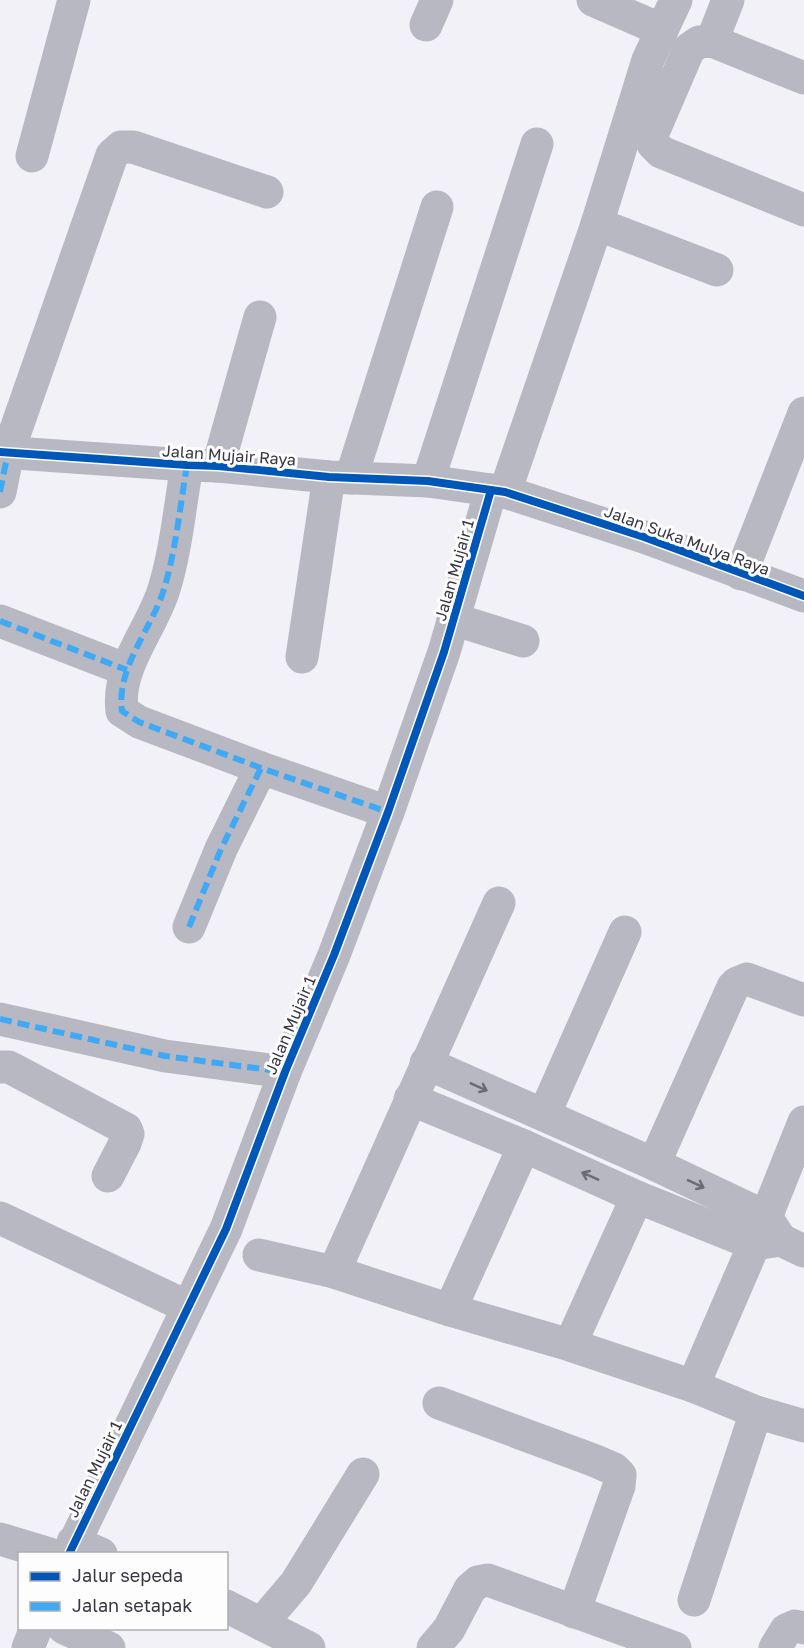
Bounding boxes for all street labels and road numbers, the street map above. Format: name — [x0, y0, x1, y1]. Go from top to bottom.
street label: Jalan Mujair Raya — [161, 440, 297, 470]
street label: Jalan Suka Mulya Raya — [602, 501, 772, 579]
street label: Jalan Mujair 1 — [430, 517, 478, 623]
street label: Jalan Mujair 1 — [260, 973, 320, 1077]
street label: Jalan Mujair 1 — [62, 1417, 126, 1521]

